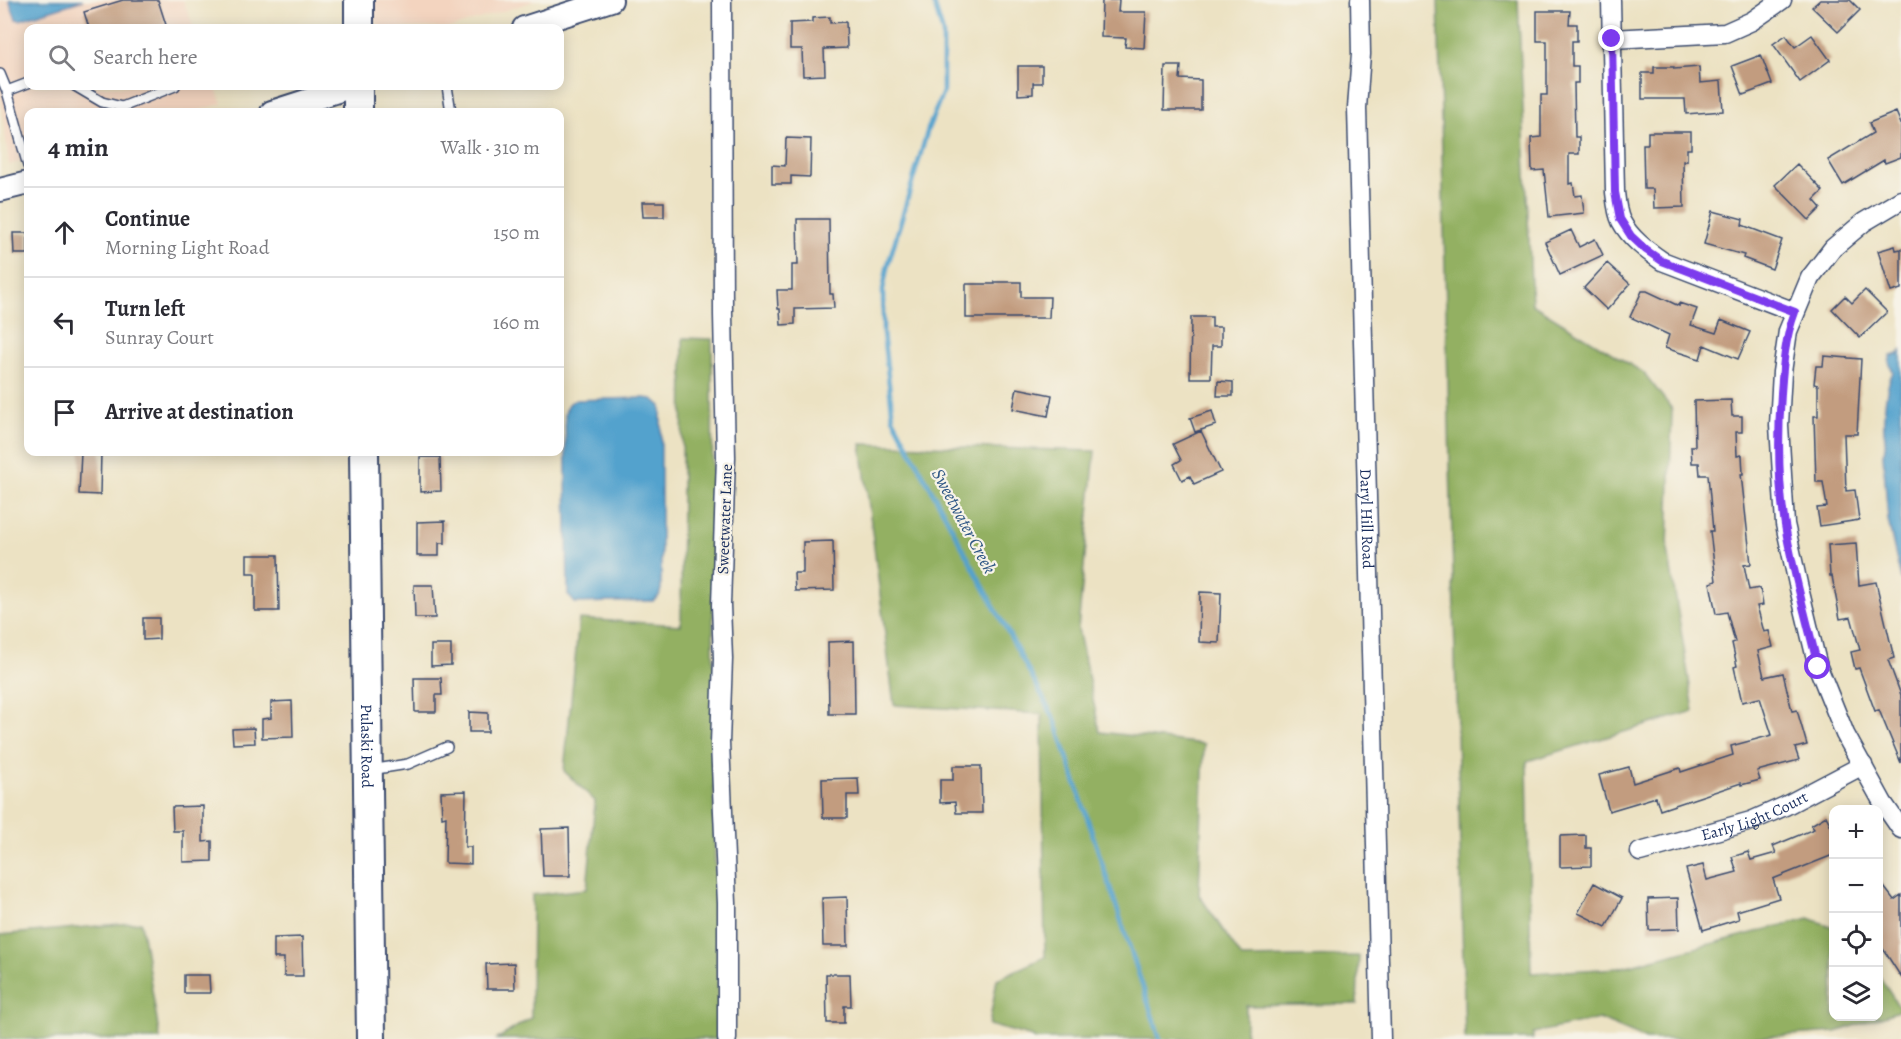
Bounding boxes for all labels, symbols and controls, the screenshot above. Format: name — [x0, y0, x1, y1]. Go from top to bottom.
search box — [24, 24, 564, 90]
route end — [1598, 25, 1624, 51]
icon: search — [45, 41, 78, 74]
text: Search here — [93, 42, 198, 72]
text: 4 min — [48, 130, 109, 165]
text: Walk · 310 m — [441, 134, 540, 161]
text: Continue — [105, 204, 190, 234]
icon: ahead — [48, 216, 81, 249]
text: 150 m — [493, 219, 540, 246]
text: Morning Light Road — [105, 234, 269, 261]
text: Turn left — [105, 294, 185, 324]
icon: left — [48, 306, 81, 339]
text: 160 m — [493, 309, 540, 336]
text: Sunray Court — [105, 324, 214, 351]
icon: arrive — [48, 396, 81, 429]
text: Arrive at destination — [105, 397, 294, 427]
street label: Sweetwater Lane — [712, 463, 738, 575]
water label: Sweetwater Creek — [926, 464, 1002, 578]
street label: Daryl Hill Road — [1354, 468, 1379, 569]
route start — [1804, 653, 1830, 679]
street label: Pulaski Road — [355, 704, 378, 789]
street label: Early Light Court — [1699, 786, 1812, 846]
map controls — [1829, 805, 1883, 1021]
button: + — [1829, 805, 1883, 859]
button: − — [1829, 859, 1883, 913]
button: locate — [1829, 913, 1883, 967]
button: layers — [1829, 967, 1883, 1021]

